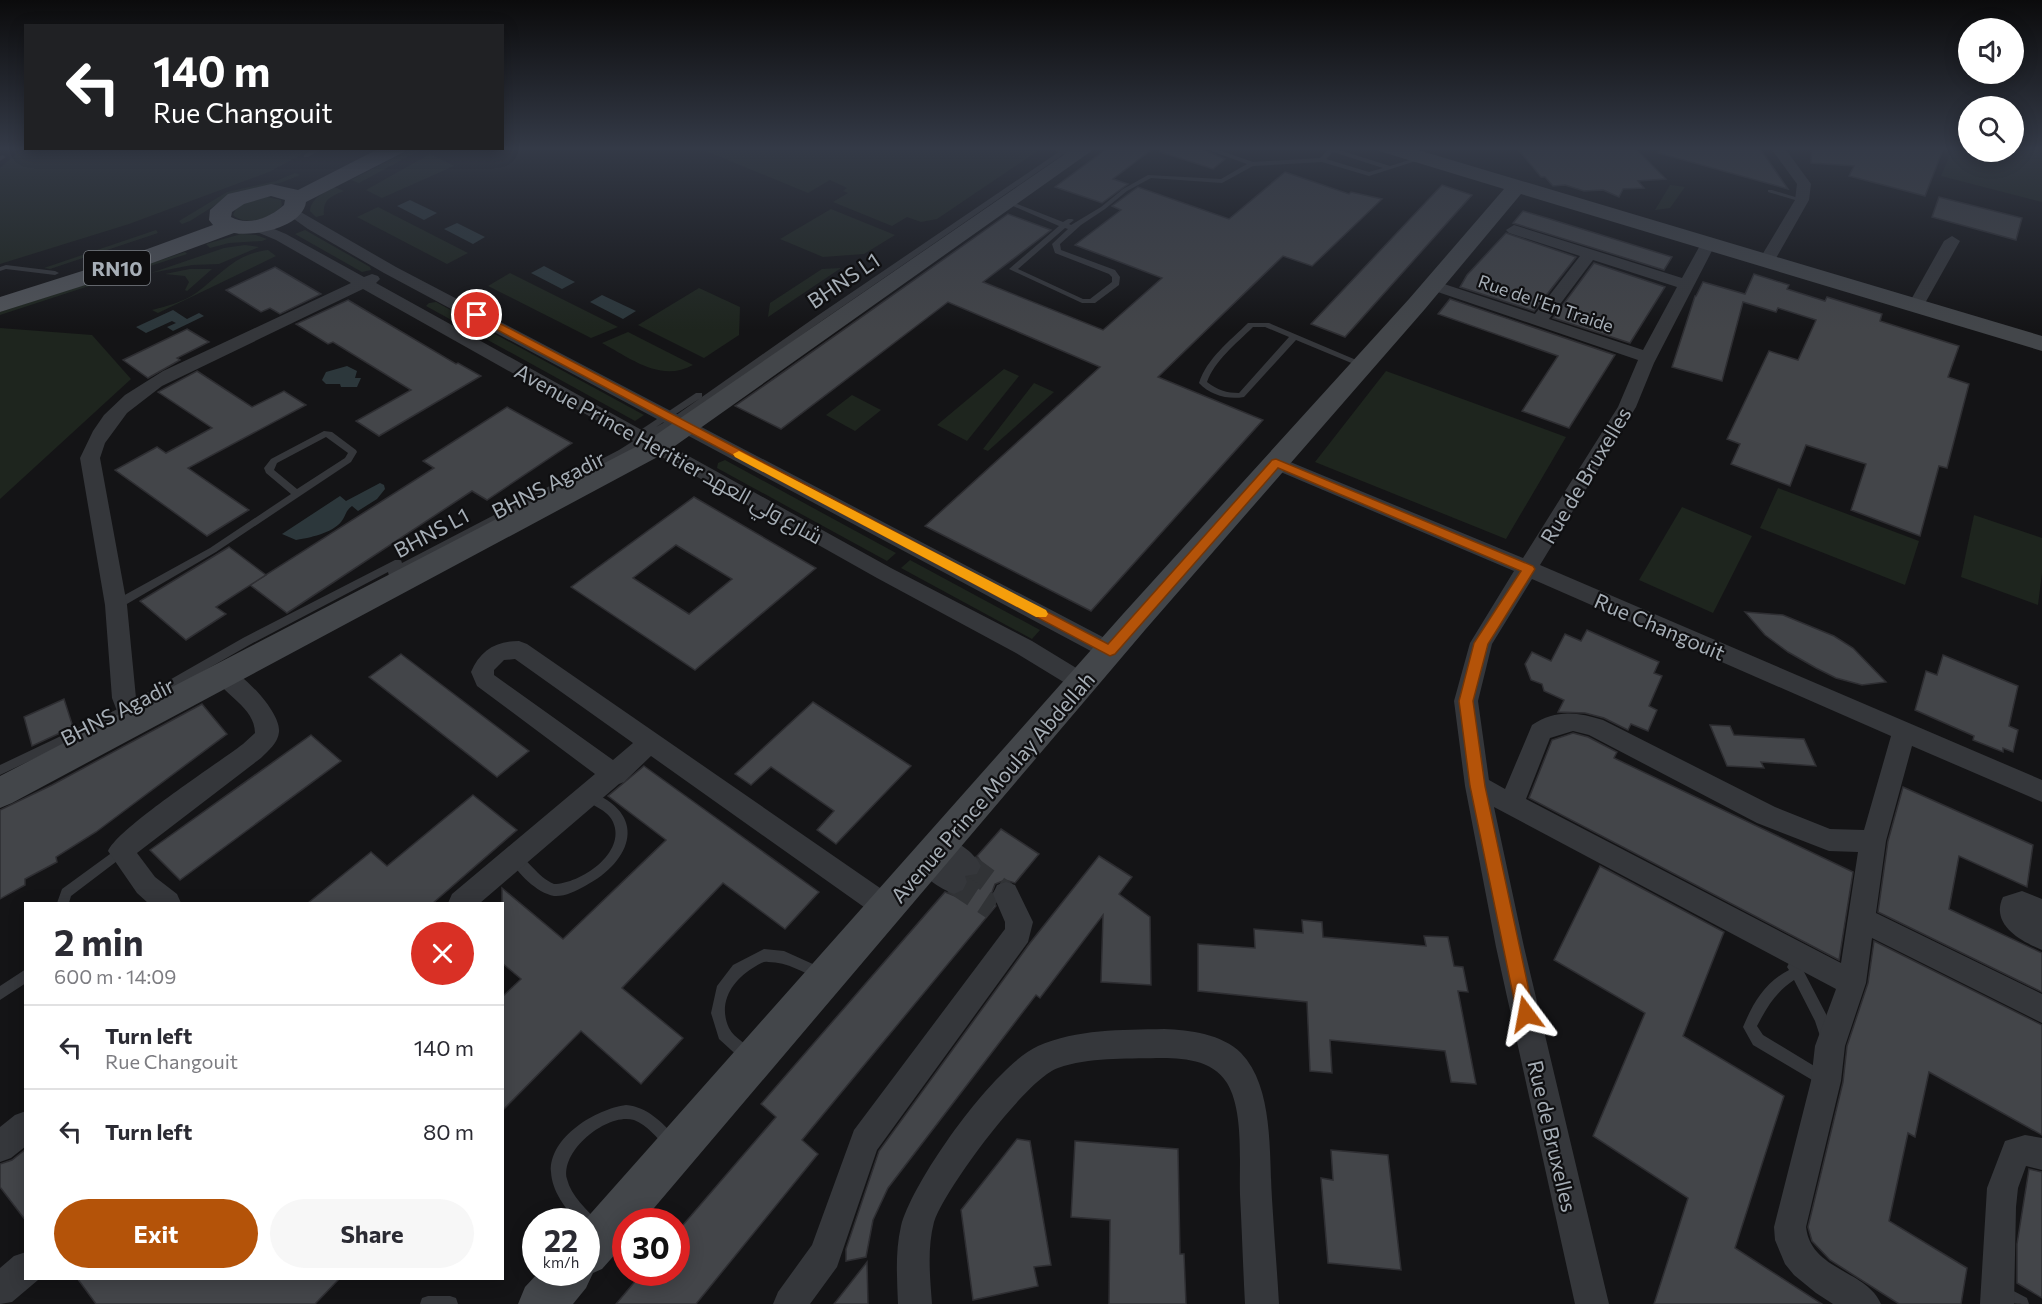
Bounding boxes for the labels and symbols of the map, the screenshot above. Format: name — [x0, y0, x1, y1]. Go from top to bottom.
street label: BHNS L1 — [802, 247, 884, 313]
road number: RN10 — [84, 251, 150, 285]
street label: Rue de l'En Traide — [1475, 269, 1617, 337]
pin — [451, 289, 502, 340]
street label: Avenue Prince Heritier شارع ولي العهد — [508, 358, 827, 553]
street label: Rue de Bruxelles — [1534, 402, 1636, 548]
street label: BHNS Agadir — [487, 445, 609, 523]
street label: BHNS L1 — [389, 502, 473, 562]
street label: Rue Changouit — [1591, 587, 1729, 665]
street label: Avenue Prince Moulay Abdellah — [885, 666, 1099, 908]
street label: BHNS Agadir — [56, 672, 178, 750]
position arrow — [1494, 982, 1558, 1046]
street label: Rue de Bruxelles — [1523, 1058, 1583, 1214]
speed limit sign: 30 — [612, 1208, 690, 1286]

